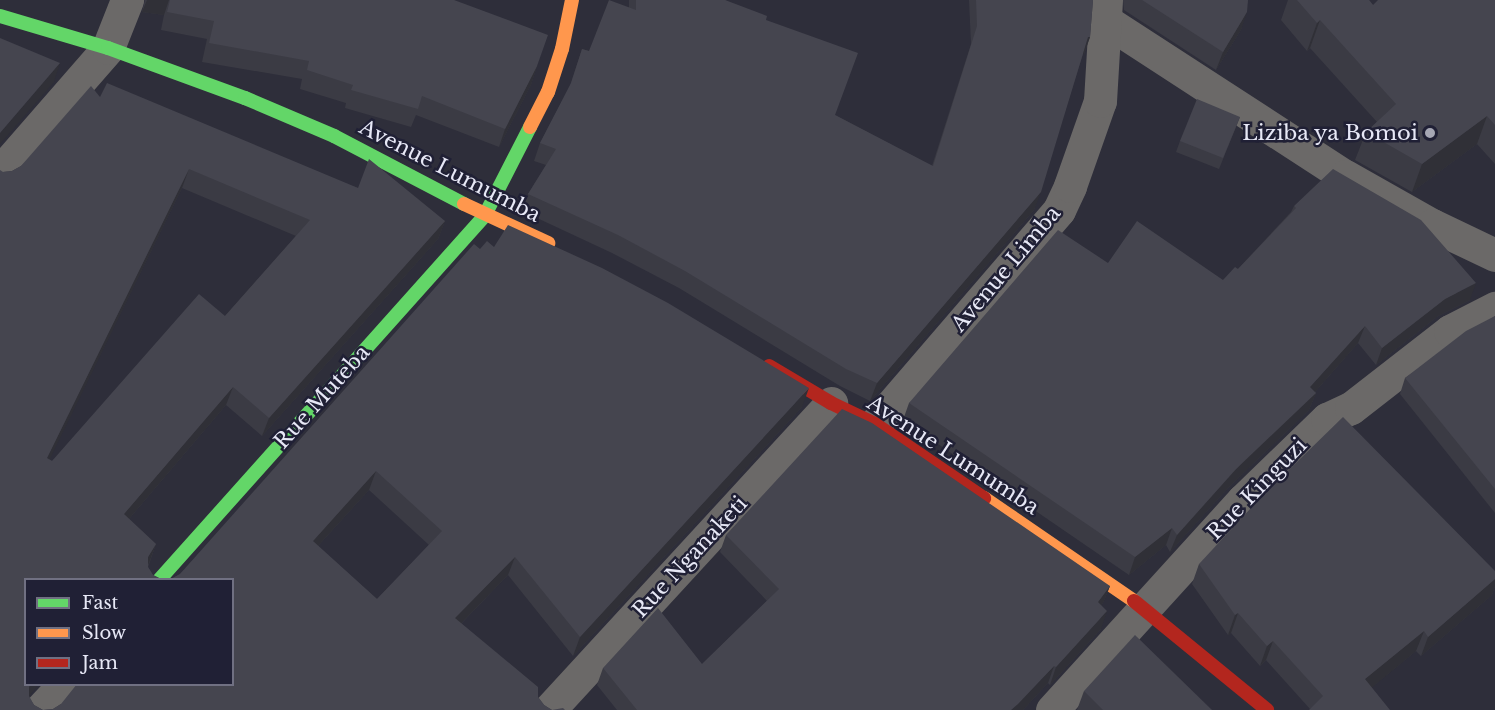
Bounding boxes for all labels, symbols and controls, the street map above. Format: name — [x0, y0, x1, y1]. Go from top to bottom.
street label: Avenue Lumumba — [355, 114, 545, 228]
place label: Liziba ya Bomoi — [1241, 120, 1418, 146]
marker: Liziba ya Bomoi — [1423, 126, 1437, 140]
street label: Avenue Limba — [946, 201, 1066, 337]
street label: Rue Muteba — [269, 340, 375, 454]
street label: Avenue Lumumba — [862, 390, 1044, 520]
street label: Rue Kinguzi — [1202, 433, 1312, 545]
street label: Rue Nganaketi — [627, 491, 753, 623]
legend — [24, 578, 234, 686]
text: Fast — [82, 592, 118, 614]
text: Slow — [82, 622, 126, 644]
text: Jam — [82, 652, 118, 674]

